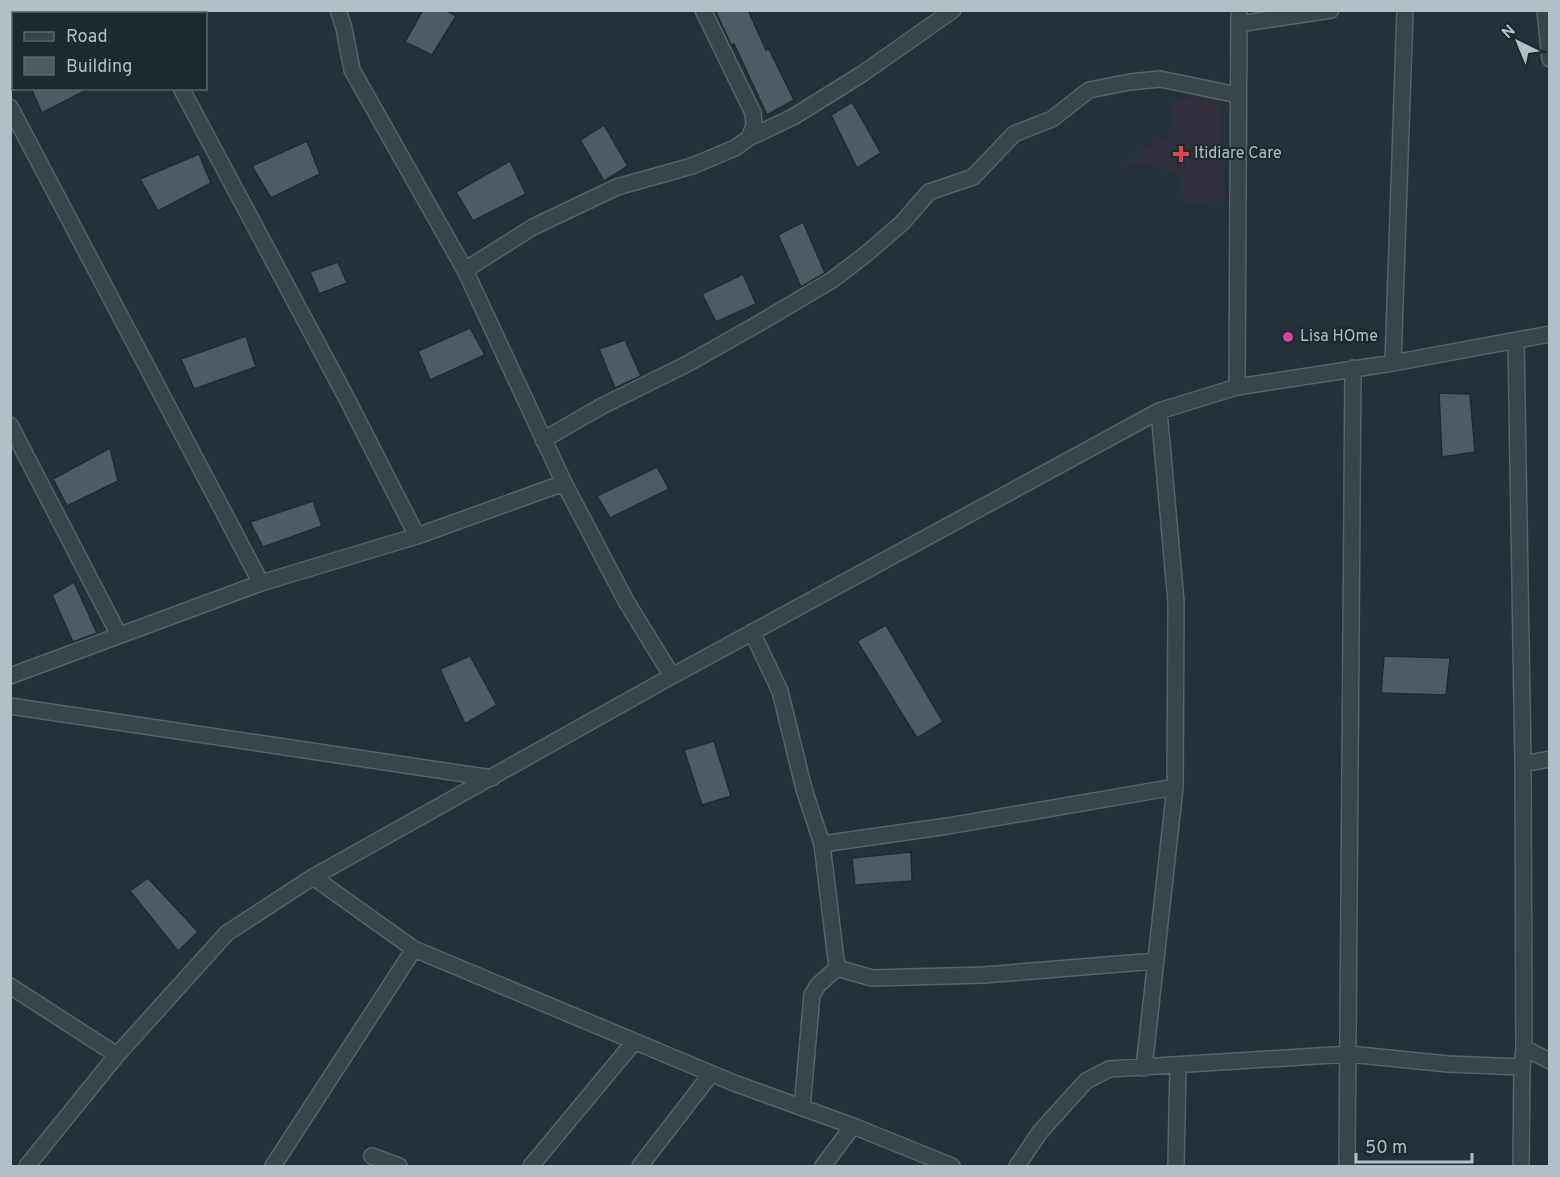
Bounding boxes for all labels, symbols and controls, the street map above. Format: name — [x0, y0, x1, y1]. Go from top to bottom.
legend — [12, 12, 207, 90]
north arrow — [1488, 12, 1548, 72]
text: N — [1498, 21, 1520, 44]
text: Road — [66, 26, 108, 49]
text: Building — [66, 56, 132, 79]
place label: Itidiare Care — [1194, 144, 1282, 164]
marker: Itidiare Care — [1172, 145, 1190, 163]
place label: Lisa HOme — [1300, 327, 1378, 347]
marker: Lisa HOme — [1281, 330, 1295, 344]
scale bar — [1356, 1126, 1472, 1164]
text: 50 m — [1365, 1137, 1407, 1160]

